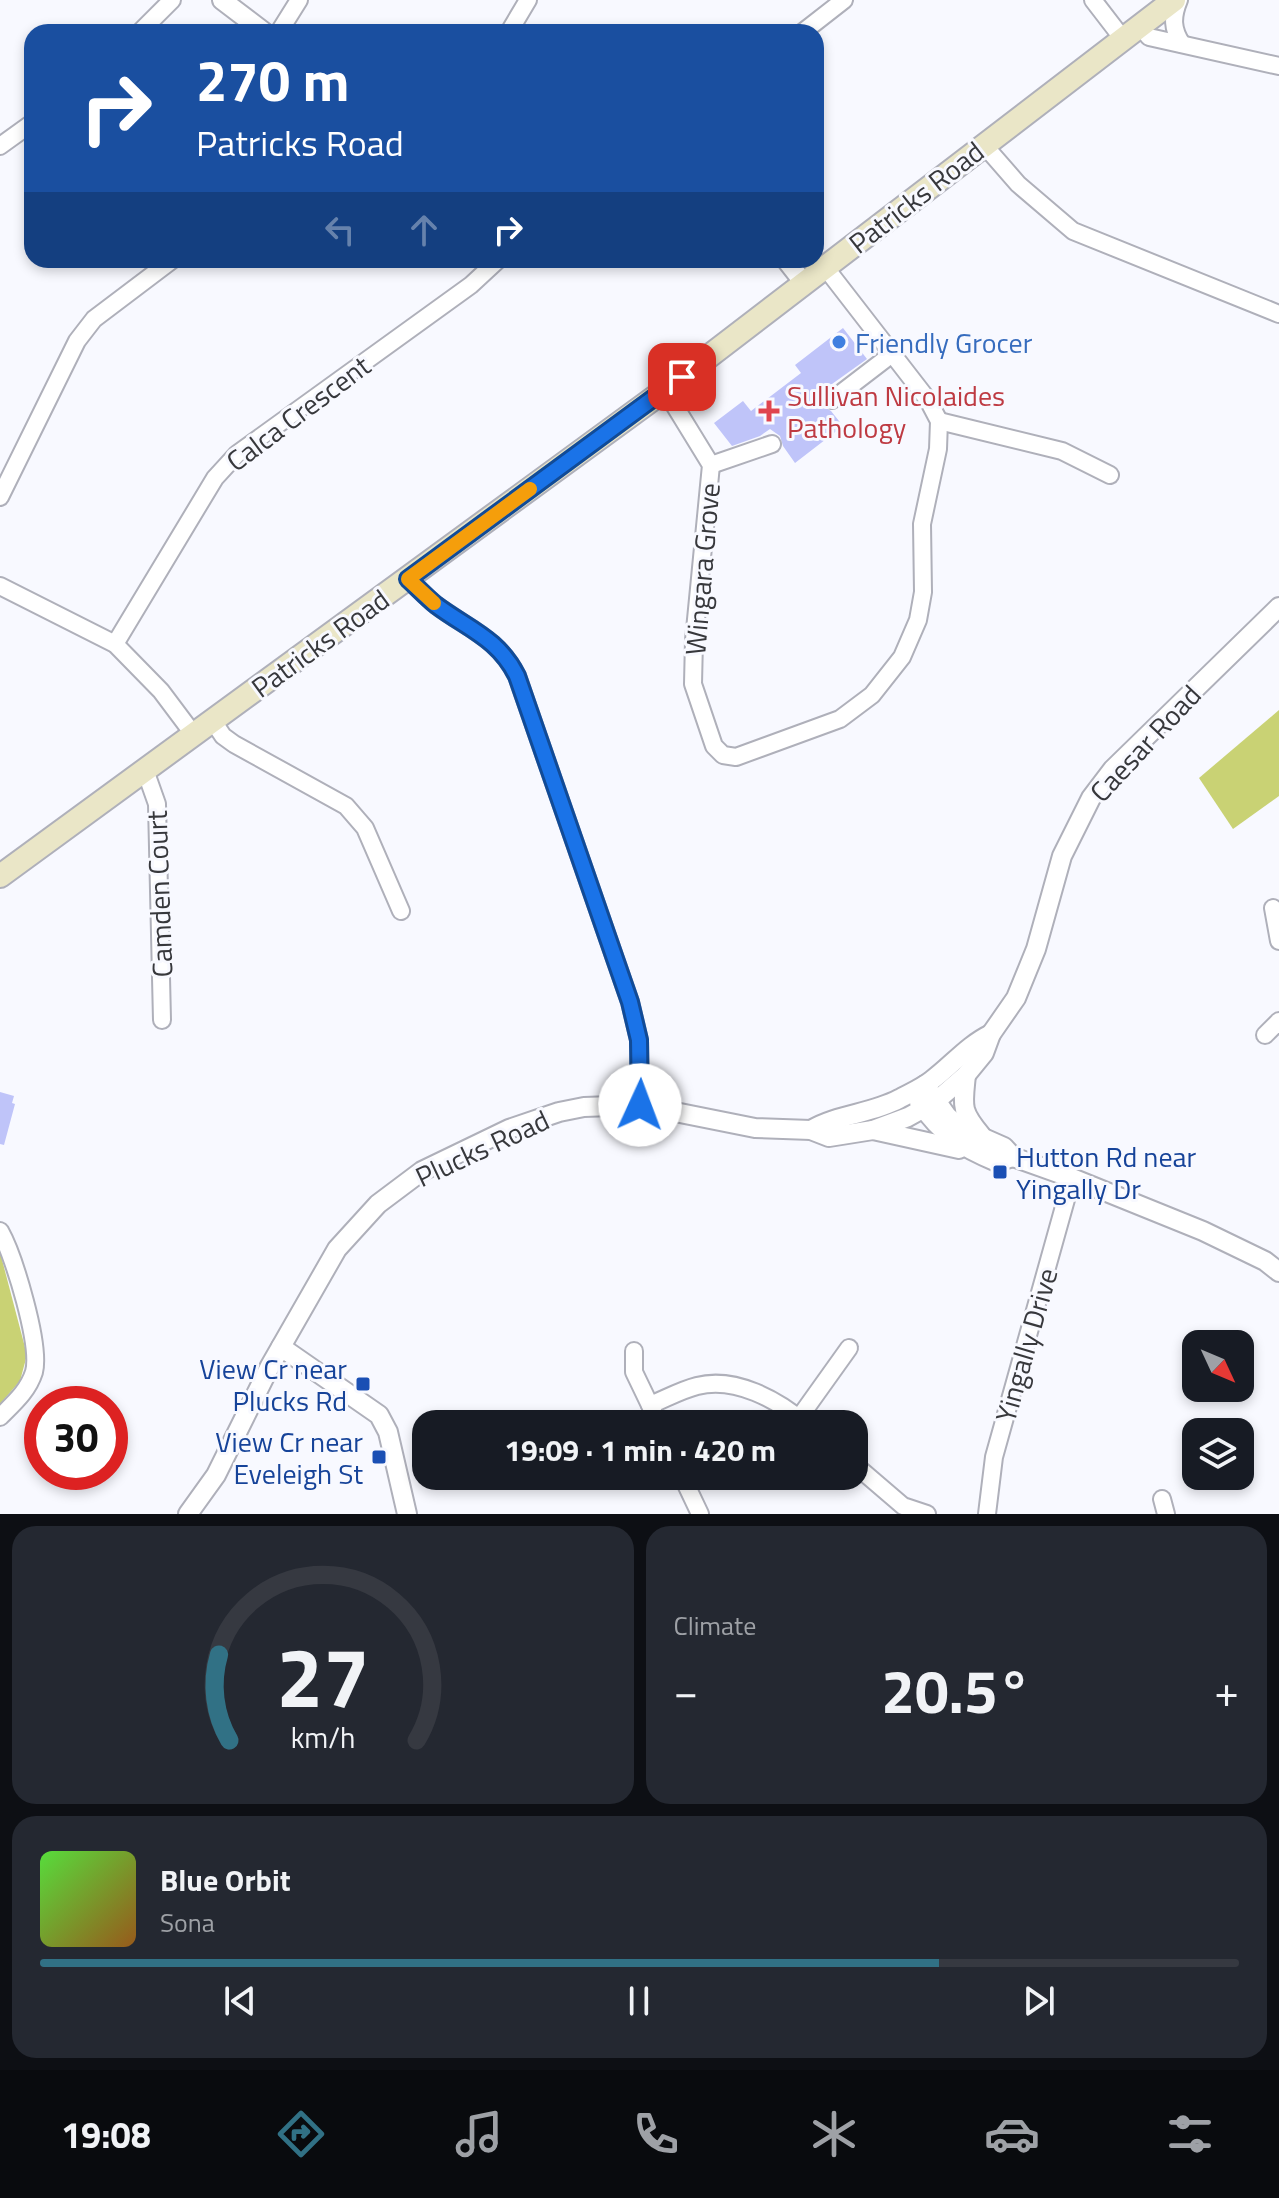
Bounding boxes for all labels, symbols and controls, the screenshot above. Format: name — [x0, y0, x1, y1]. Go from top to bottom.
text: 270 m — [196, 38, 349, 123]
icon: right — [64, 56, 168, 160]
text: Patricks Road — [196, 115, 404, 170]
street label: Patricks Road — [839, 130, 993, 264]
icon: left — [318, 208, 362, 252]
icon: ahead — [402, 208, 446, 252]
icon: right — [486, 208, 530, 252]
place label: Friendly Grocer — [855, 321, 1033, 364]
marker: Friendly Grocer — [830, 333, 848, 351]
pin — [648, 343, 716, 411]
street label: Calca Crescent — [217, 344, 379, 482]
icon: arrive — [660, 355, 704, 399]
place label: Sullivan Nicolaides Pathology — [787, 374, 1005, 449]
marker: Sullivan Nicolaides Pathology — [758, 400, 780, 422]
street label: Wingara Grove — [673, 481, 731, 657]
street label: Patricks Road — [242, 578, 398, 708]
street label: Caesar Road — [1079, 675, 1211, 811]
street label: Camden Court — [135, 810, 183, 978]
position arrow — [598, 1063, 682, 1147]
street label: Plucks Road — [408, 1098, 556, 1198]
place label: Hutton Rd near Yingally Dr — [1016, 1135, 1197, 1210]
marker: Hutton Rd near Yingally Dr — [991, 1163, 1009, 1181]
street label: Yingally Drive — [983, 1263, 1069, 1427]
north arrow — [1182, 1330, 1254, 1402]
map controls — [1182, 1330, 1254, 1490]
place label: View Cr near Plucks Rd — [199, 1347, 347, 1422]
marker: View Cr near Plucks Rd — [354, 1375, 372, 1393]
speed limit sign: 30 — [24, 1386, 128, 1490]
button: layers — [1182, 1418, 1254, 1490]
place label: View Cr near Eveleigh St — [215, 1420, 363, 1495]
text: 19:09 · 1 min · 420 m — [504, 1427, 776, 1473]
marker: View Cr near Eveleigh St — [370, 1448, 388, 1466]
text: Climate — [674, 1606, 756, 1645]
text: 27 — [276, 1613, 369, 1739]
text: 20.5° — [881, 1645, 1031, 1736]
text: − — [674, 1657, 698, 1724]
text: + — [1214, 1657, 1239, 1724]
text: km/h — [290, 1716, 355, 1759]
text: Blue Orbit — [160, 1857, 291, 1903]
text: Sona — [160, 1903, 215, 1942]
icon: previous — [218, 1979, 262, 2023]
icon: pause — [617, 1979, 661, 2023]
icon: next — [1017, 1979, 1061, 2023]
icon: directions — [273, 2106, 329, 2162]
icon: music — [451, 2106, 507, 2162]
icon: phone — [628, 2106, 684, 2162]
icon: climate — [806, 2106, 862, 2162]
icon: car — [984, 2106, 1040, 2162]
icon: filters — [1162, 2106, 1218, 2162]
text: 19:08 — [61, 2107, 151, 2162]

